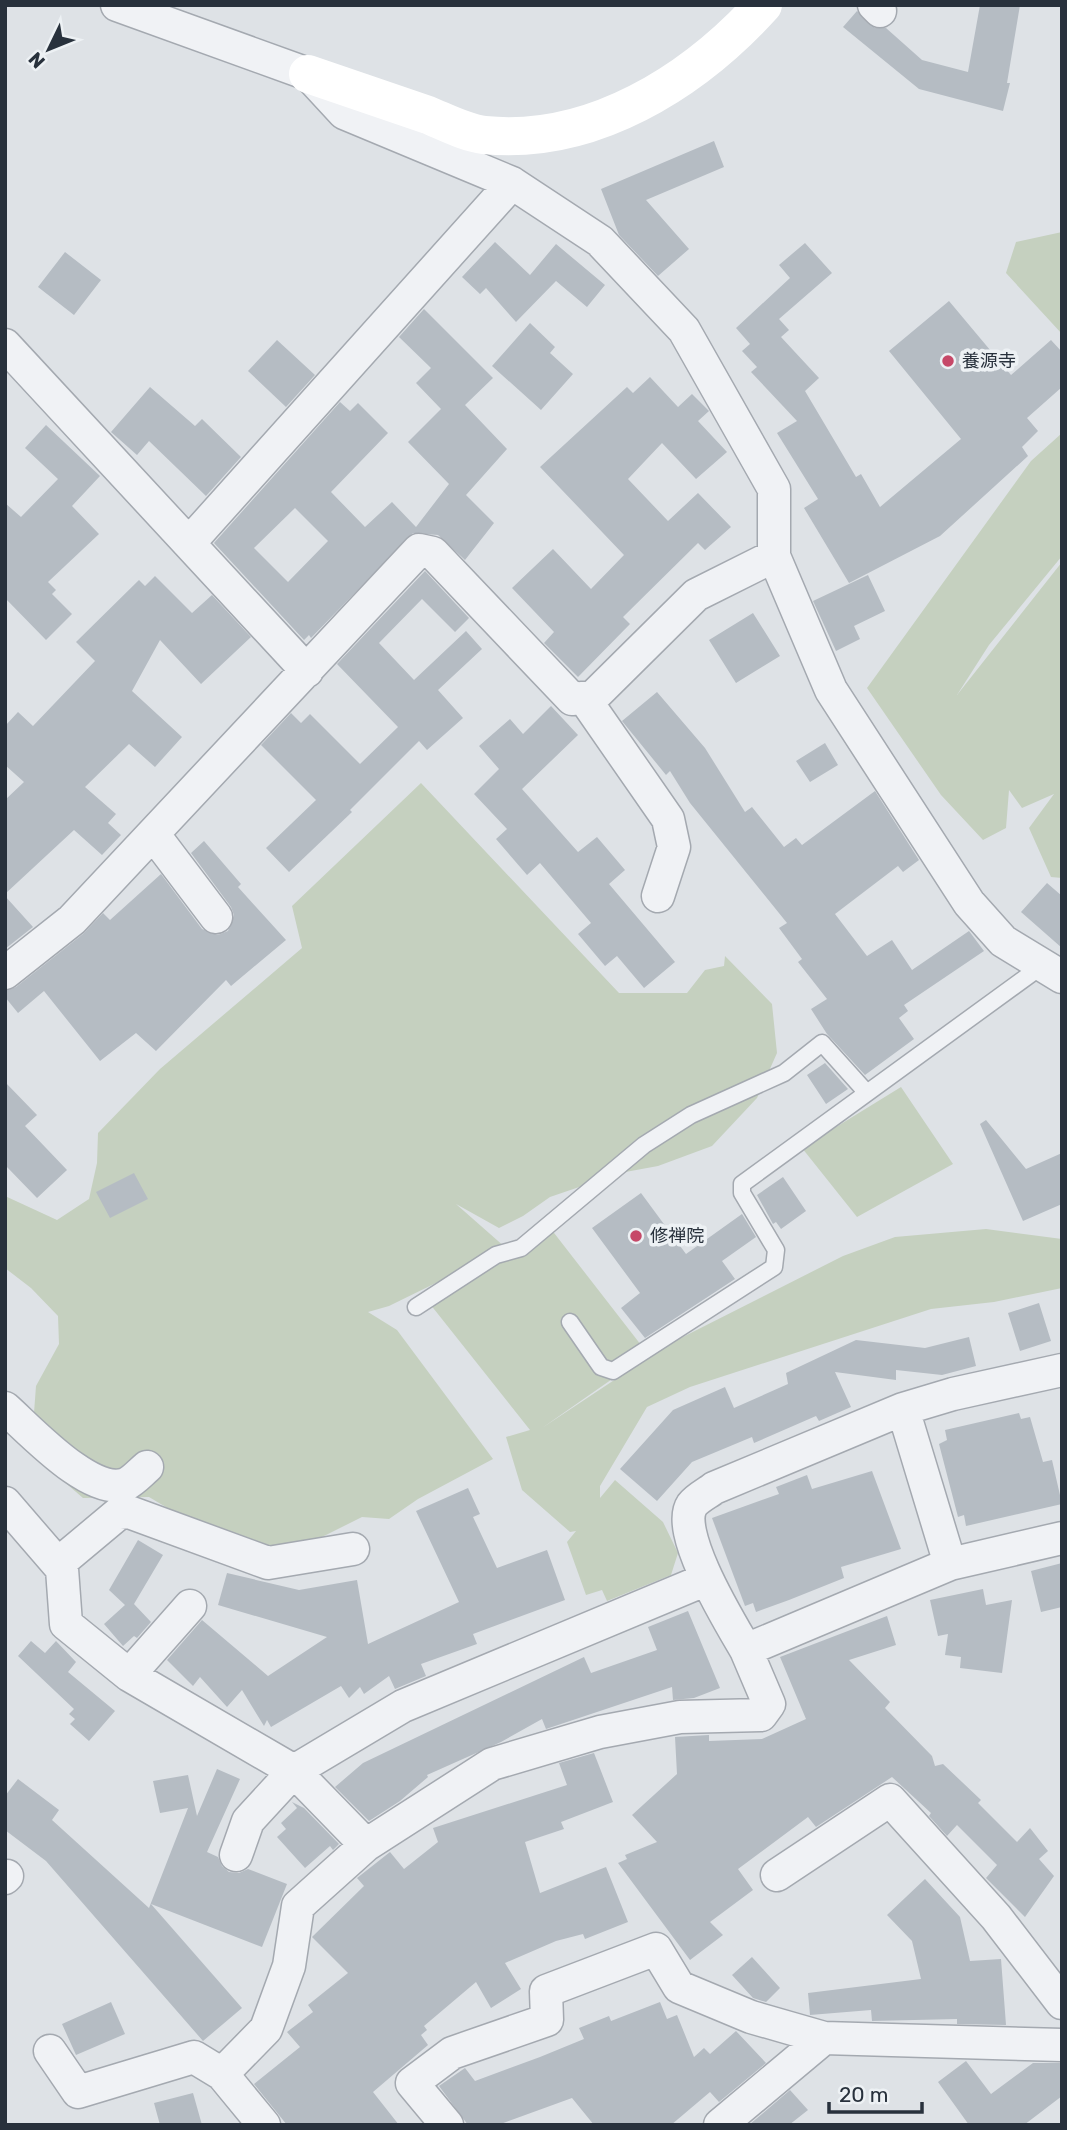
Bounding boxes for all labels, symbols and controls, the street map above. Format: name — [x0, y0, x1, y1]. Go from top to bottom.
north arrow — [14, 14, 84, 84]
text: N — [24, 47, 50, 73]
place label: 養源寺 — [962, 350, 1016, 372]
marker: 養源寺 — [940, 353, 956, 369]
place label: 修禅院 — [650, 1225, 704, 1247]
marker: 修禅院 — [628, 1228, 644, 1244]
scale bar — [829, 2070, 922, 2114]
text: 20 m — [839, 2082, 888, 2107]

